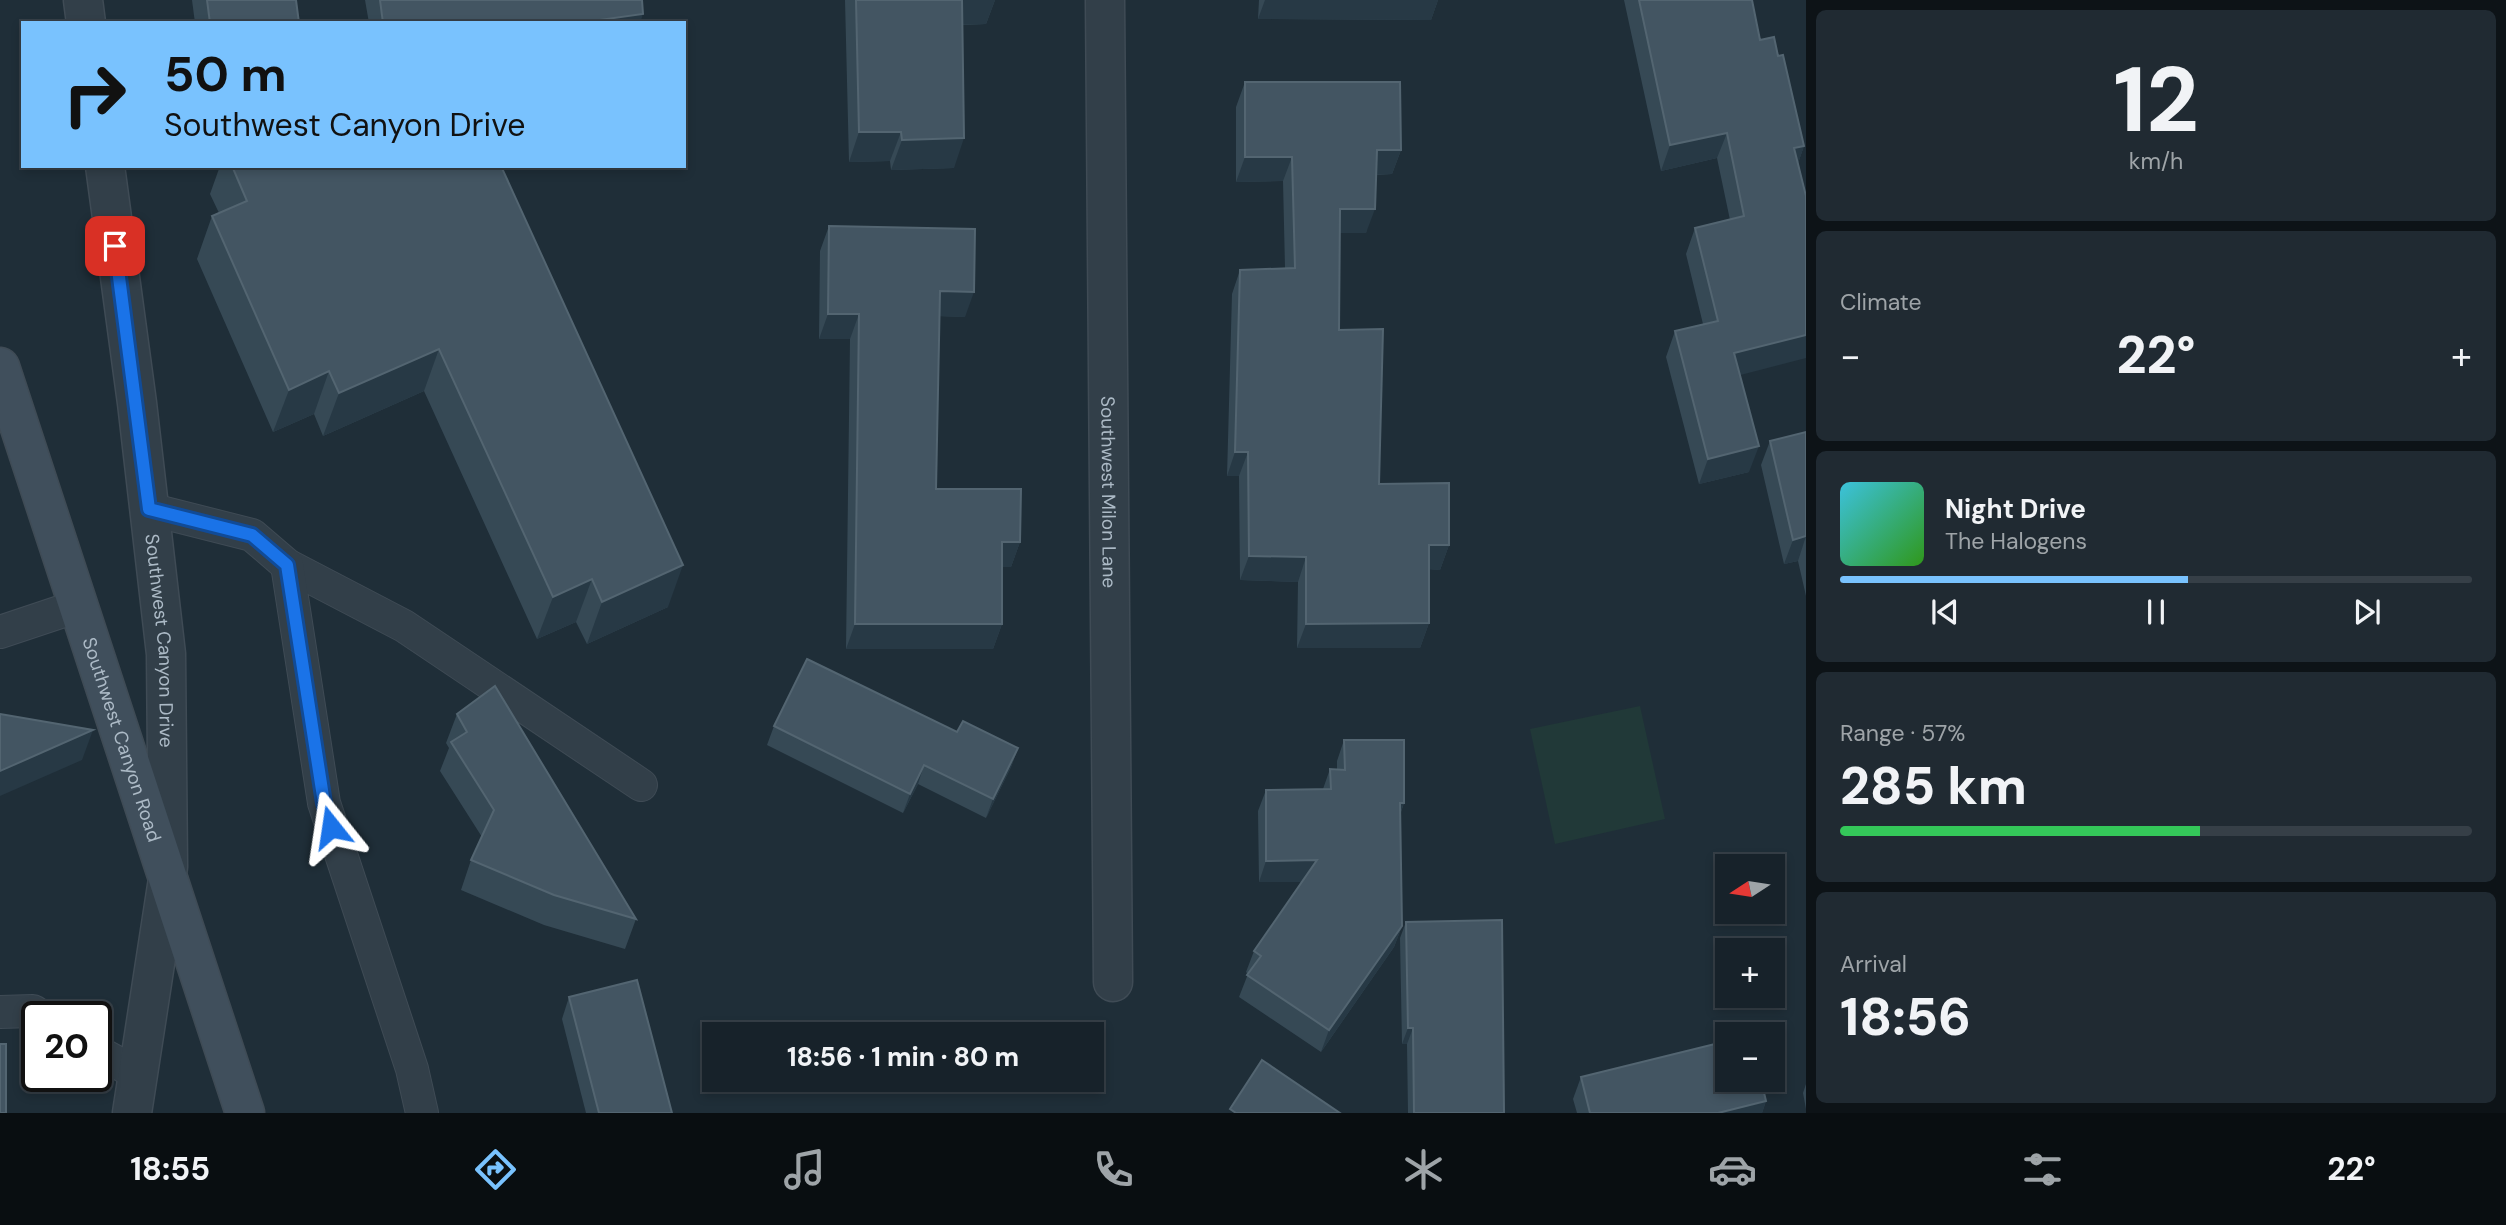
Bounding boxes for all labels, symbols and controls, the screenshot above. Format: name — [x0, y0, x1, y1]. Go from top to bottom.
text: 12 — [2113, 41, 2199, 159]
text: 50 m — [164, 42, 287, 106]
icon: right — [49, 49, 140, 140]
text: Southwest Canyon Drive — [164, 104, 525, 146]
text: km/h — [2129, 146, 2183, 176]
pin — [85, 216, 145, 276]
icon: arrive — [96, 227, 134, 265]
text: Climate — [1840, 287, 1922, 317]
text: 22° — [2116, 321, 2196, 389]
text: − — [1840, 331, 1861, 381]
text: + — [2451, 331, 2472, 381]
street label: Southwest Milon Lane — [1096, 396, 1122, 588]
text: Night Drive — [1945, 492, 2086, 526]
text: The Halogens — [1945, 526, 2087, 556]
street label: Southwest Canyon Drive — [140, 532, 179, 748]
icon: previous — [1926, 593, 1964, 631]
icon: pause — [2137, 593, 2175, 631]
icon: next — [2348, 593, 2386, 631]
street label: Southwest Canyon Road — [77, 634, 168, 845]
text: Range · 57% — [1840, 718, 1965, 748]
text: 285 km — [1840, 752, 2027, 820]
position arrow — [294, 790, 368, 864]
north arrow — [1715, 854, 1785, 924]
map controls — [1715, 854, 1785, 1092]
button: + — [1715, 938, 1785, 1008]
text: Arrival — [1840, 949, 1907, 979]
text: 18:56 — [1840, 983, 1971, 1051]
speed limit sign: 20 — [21, 1001, 112, 1092]
button: − — [1715, 1022, 1785, 1092]
text: 18:56 · 1 min · 80 m — [787, 1040, 1019, 1074]
icon: directions — [471, 1145, 520, 1194]
icon: music — [780, 1145, 829, 1194]
icon: phone — [1089, 1145, 1138, 1194]
icon: climate — [1399, 1145, 1448, 1194]
icon: car — [1708, 1145, 1757, 1194]
icon: filters — [2018, 1145, 2067, 1194]
text: 18:55 — [130, 1148, 210, 1190]
text: 22° — [2327, 1148, 2376, 1190]

